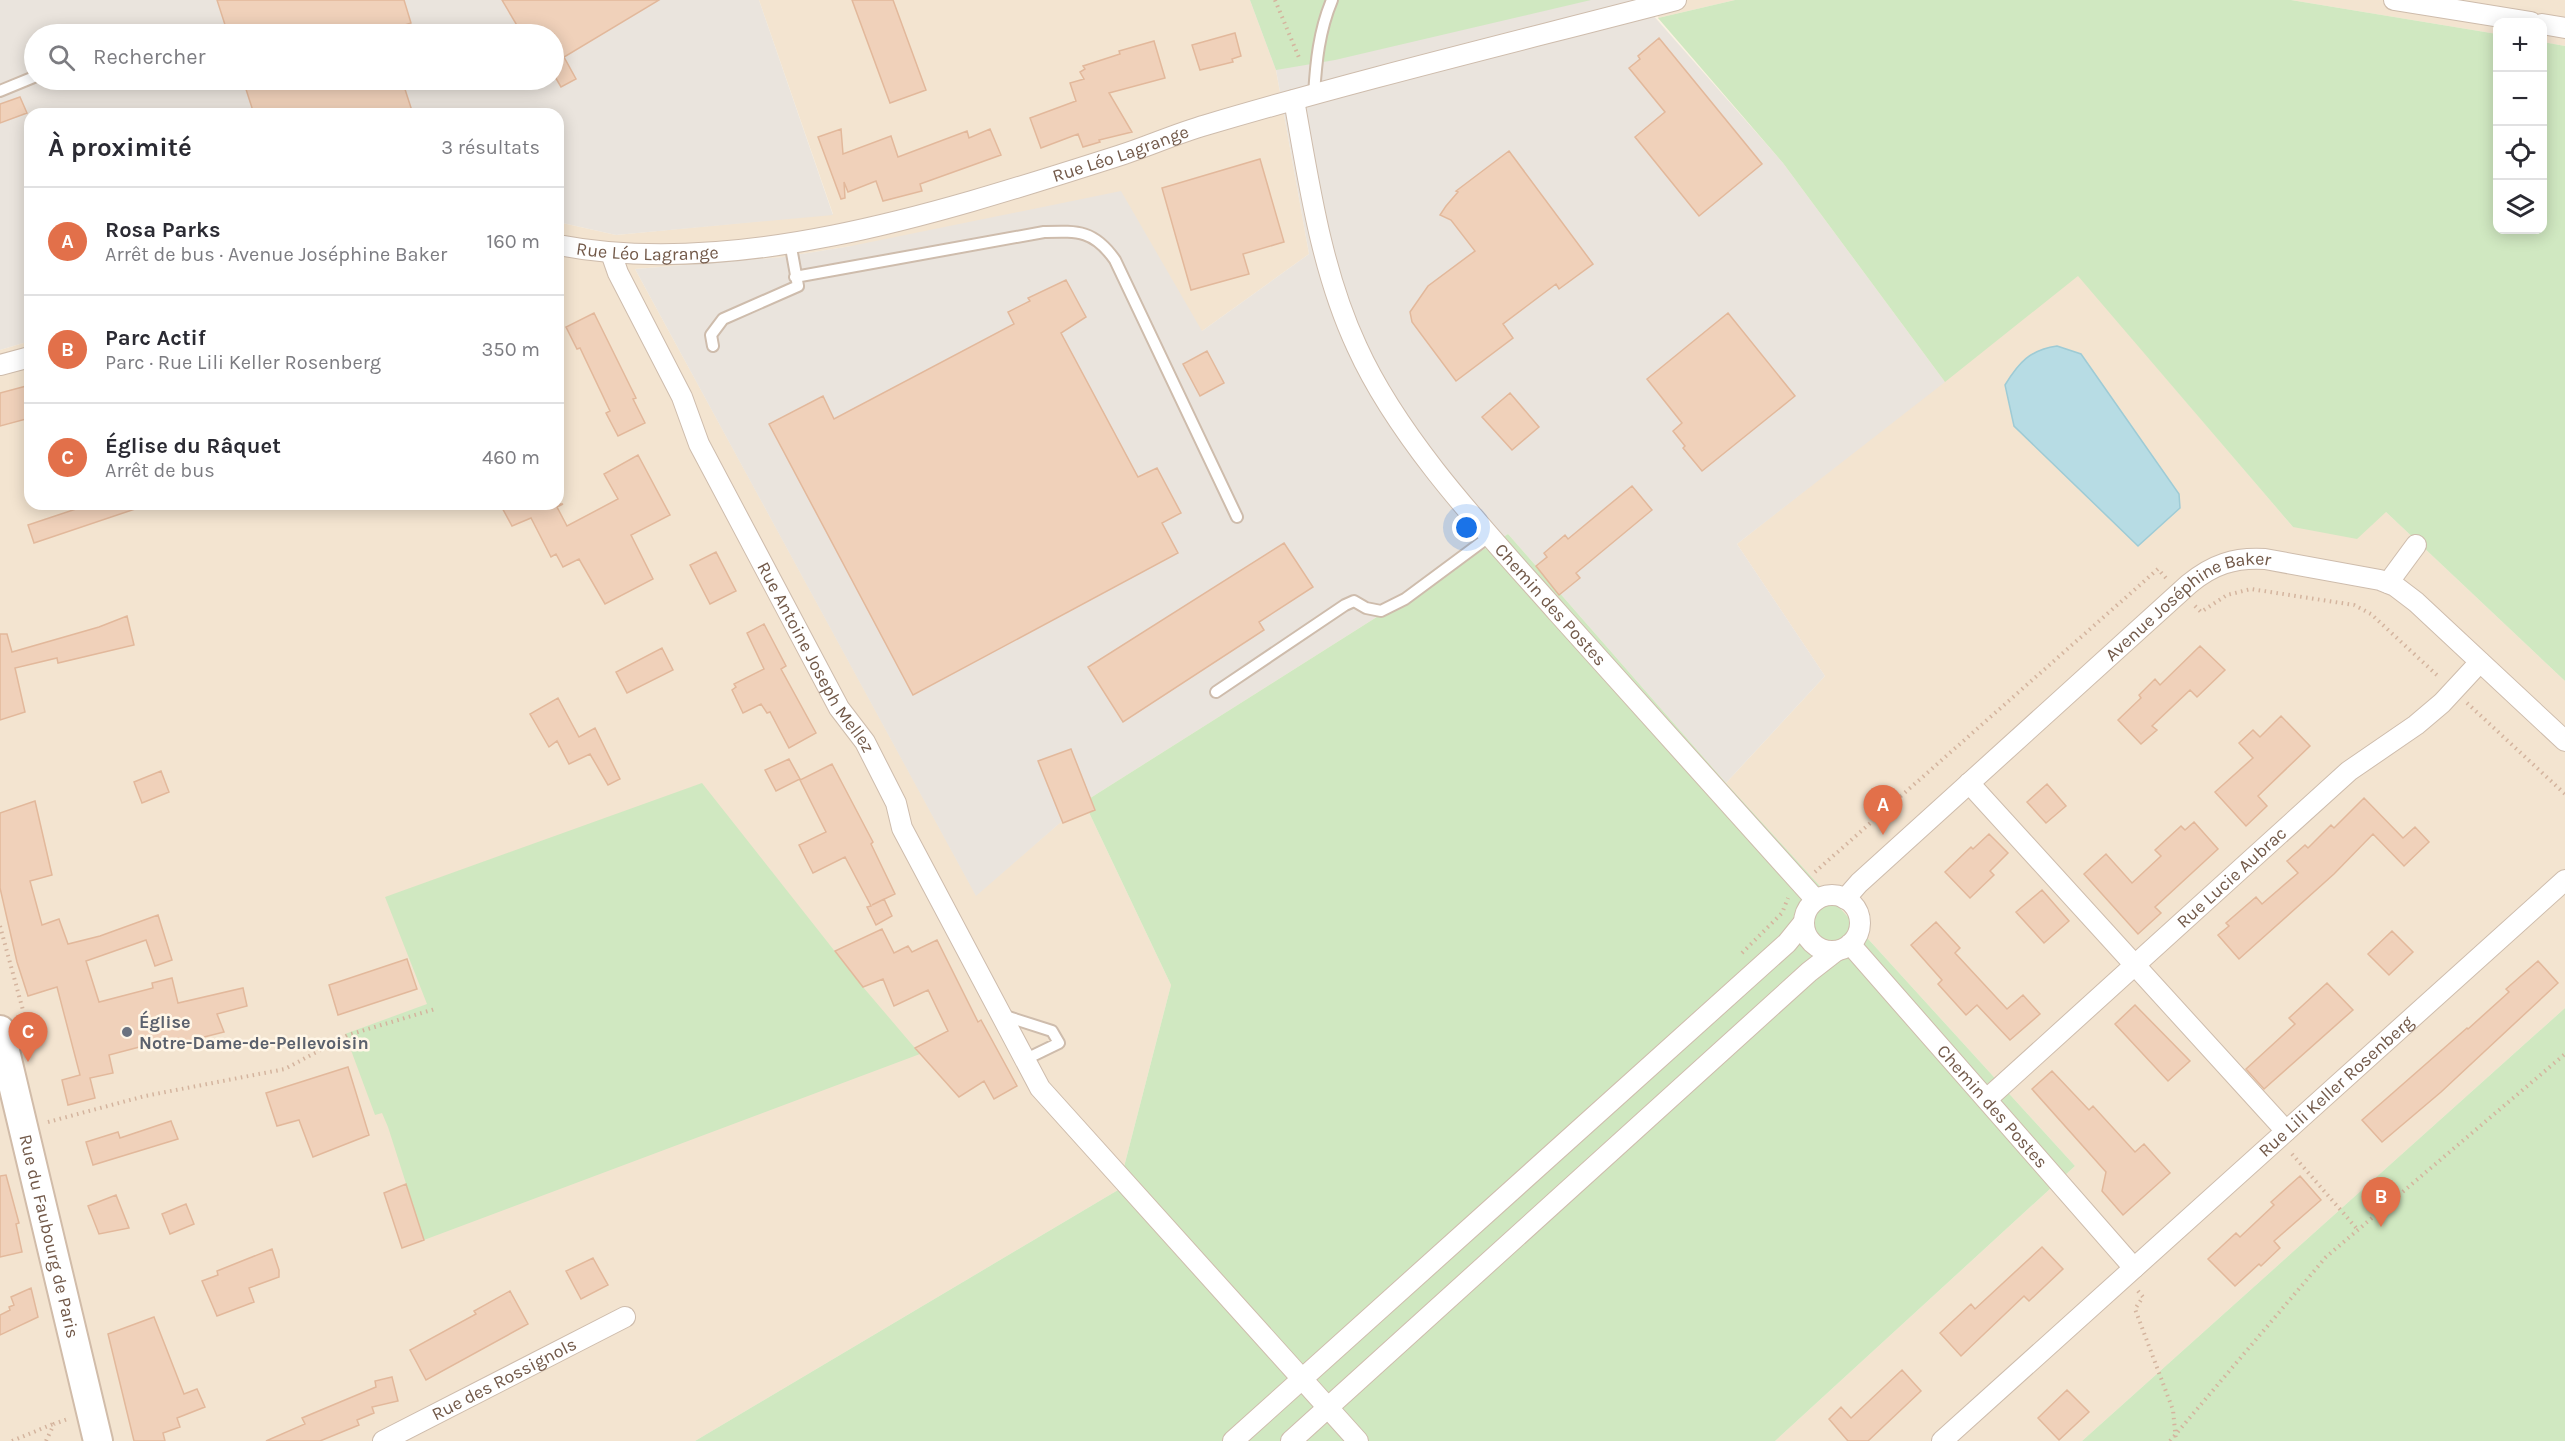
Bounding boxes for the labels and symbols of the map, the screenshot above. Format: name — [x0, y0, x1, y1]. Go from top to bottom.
street label: Rue Léo Lagrange — [1050, 120, 1192, 187]
street label: Rue Léo Lagrange — [575, 237, 719, 265]
your location — [1452, 513, 1481, 542]
street label: Chemin des Postes — [1490, 539, 1611, 670]
street label: Avenue Joséphine Baker — [2101, 548, 2273, 666]
street label: Rue Antoine Joseph Mellez — [752, 558, 879, 756]
pin: A — [1864, 786, 1902, 835]
street label: Rue Lucie Aubrac — [2172, 822, 2291, 933]
place label: Église Notre-Dame-de-Pellevoisin — [139, 1010, 369, 1054]
street label: Rue Lili Keller Rosenberg — [2254, 1011, 2418, 1162]
pin: C — [9, 1012, 48, 1062]
marker: Église Notre-Dame-de-Pellevoisin — [120, 1025, 134, 1039]
street label: Chemin des Postes — [1932, 1040, 2052, 1173]
street label: Rue du Faubourg de Paris — [14, 1132, 84, 1340]
pin: B — [2362, 1178, 2400, 1227]
street label: Rue des Rossignols — [428, 1333, 580, 1425]

